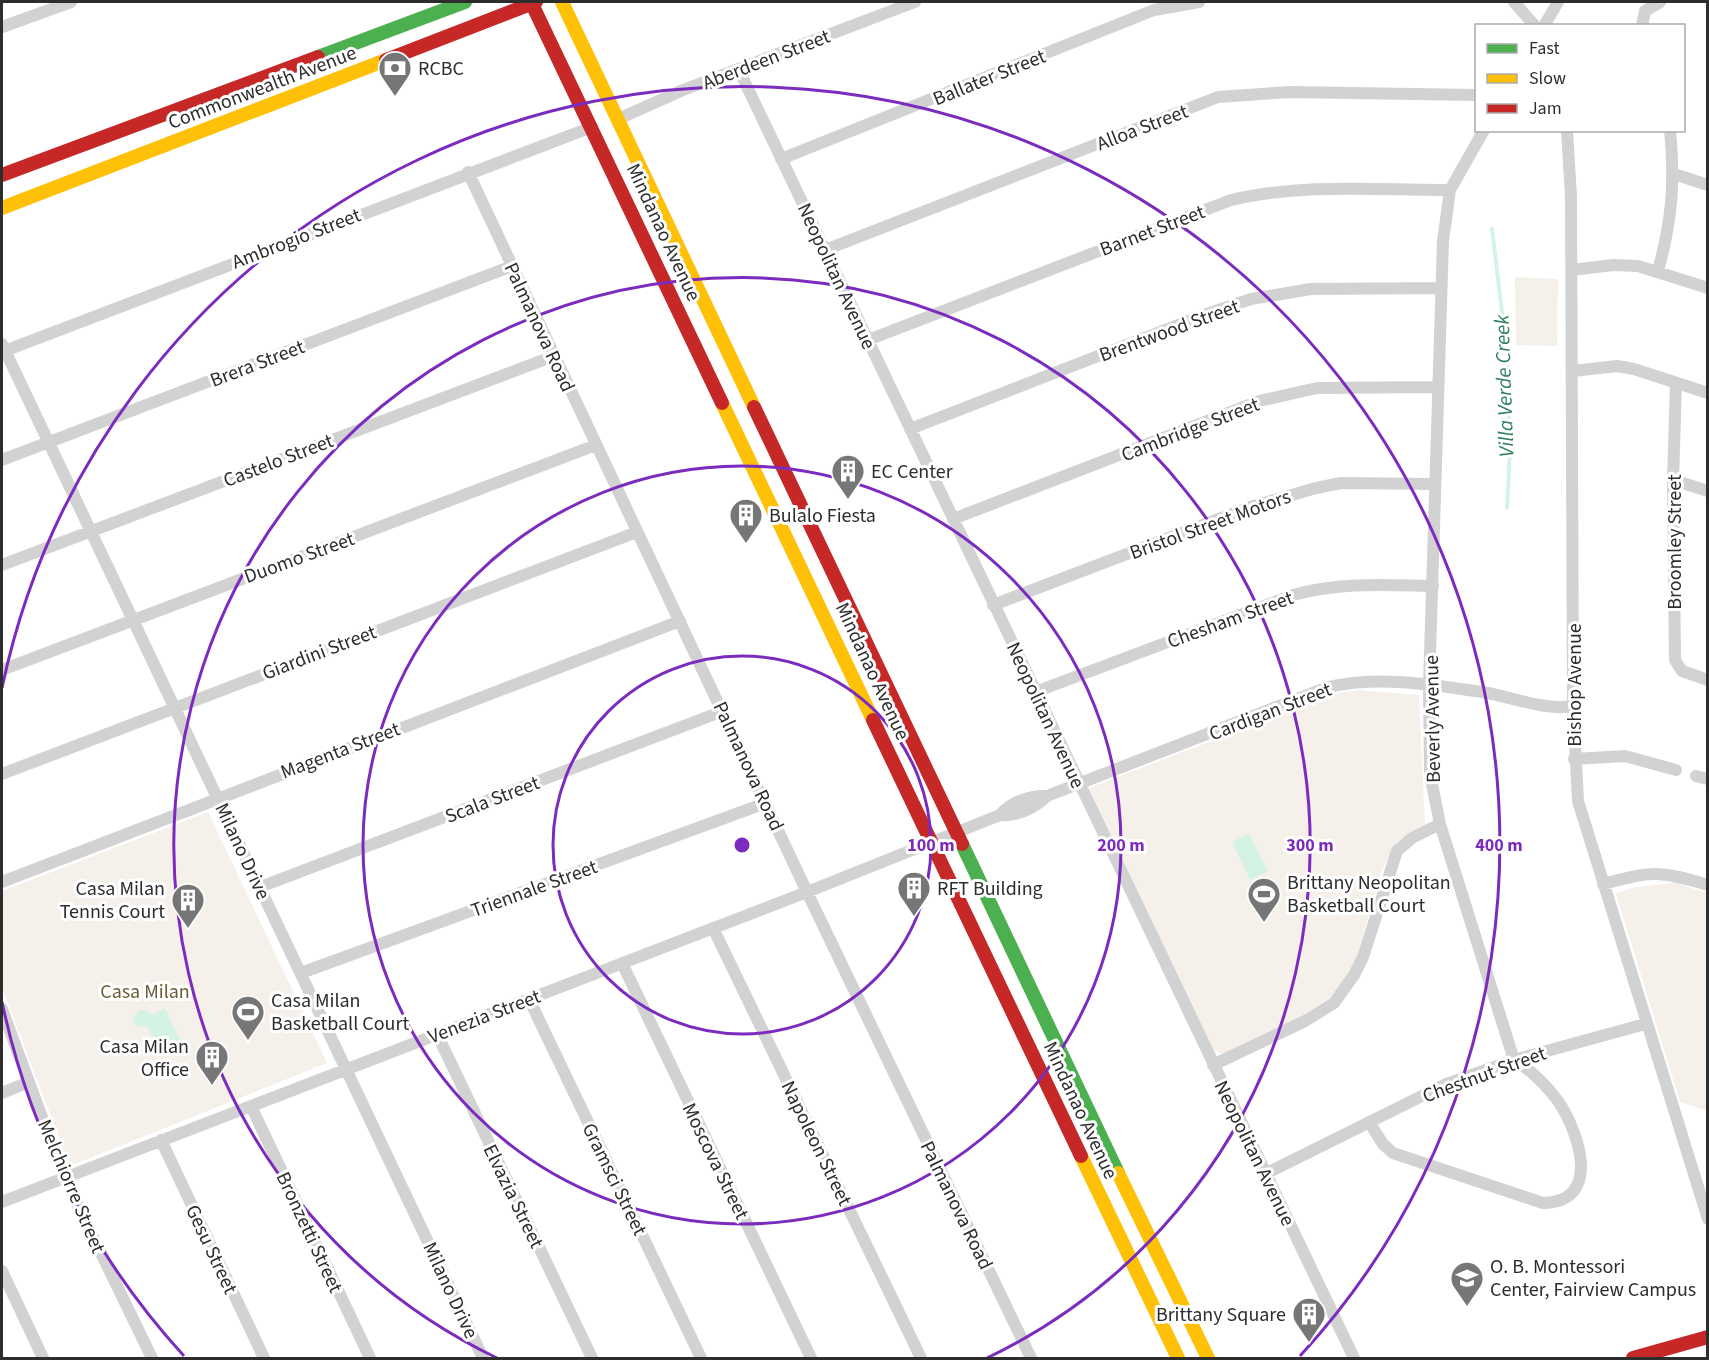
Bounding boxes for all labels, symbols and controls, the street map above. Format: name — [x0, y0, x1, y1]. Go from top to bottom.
street label: Aberdeen Street — [699, 23, 834, 97]
legend — [1475, 24, 1685, 132]
text: Fast — [1529, 36, 1560, 61]
street label: Commonwealth Avenue — [164, 39, 361, 137]
street label: Ballater Street — [929, 43, 1050, 113]
bank icon: RCBC — [377, 50, 413, 97]
place label: RCBC — [418, 55, 464, 83]
text: Slow — [1529, 66, 1566, 91]
text: Jam — [1529, 96, 1562, 121]
street label: Alloa Street — [1093, 98, 1192, 158]
street label: Mindanao Avenue — [619, 159, 707, 306]
street label: Barnet Street — [1096, 198, 1209, 264]
street label: Neopolitan Avenue — [790, 199, 882, 354]
street label: Ambrogio Street — [228, 201, 365, 276]
street label: Palmanova Road — [497, 258, 581, 397]
street label: Brentwood Street — [1095, 293, 1244, 369]
water label: Villa Verde Creek — [1486, 313, 1521, 458]
street label: Brera Street — [206, 333, 309, 395]
street label: Cambridge Street — [1117, 391, 1264, 469]
street label: Castelo Street — [219, 427, 338, 495]
building icon: EC Center — [830, 453, 866, 500]
place label: EC Center — [871, 458, 953, 486]
street label: Broomley Street — [1661, 474, 1689, 610]
street label: Bristol Street Motors — [1126, 483, 1295, 567]
building icon: Bulalo Fiesta — [728, 497, 764, 544]
place label: Bulalo Fiesta — [769, 502, 876, 530]
street label: Duomo Street — [240, 525, 359, 591]
street label: Chesham Street — [1163, 584, 1297, 656]
street label: Mindanao Avenue — [828, 598, 916, 745]
street label: Giardini Street — [258, 618, 381, 688]
street label: Bishop Avenue — [1561, 623, 1589, 747]
street label: Neopolitan Avenue — [999, 638, 1091, 793]
street label: Beverly Avenue — [1418, 655, 1448, 783]
street label: Cardigan Street — [1205, 676, 1336, 748]
street label: Palmanova Road — [706, 697, 790, 836]
street label: Magenta Street — [277, 715, 404, 787]
street label: Scala Street — [441, 769, 544, 831]
street label: Milano Drive — [207, 798, 277, 904]
text: 100 m — [907, 833, 955, 858]
text: 200 m — [1097, 833, 1145, 858]
text: 300 m — [1286, 833, 1334, 858]
text: 400 m — [1475, 833, 1523, 858]
centre of rings — [732, 835, 752, 855]
street label: Triennale Street — [467, 853, 602, 925]
place label: Brittany Neopolitan Basketball Court — [1287, 869, 1451, 920]
building icon: RFT Building — [896, 870, 932, 917]
place label: Casa Milan Tennis Court — [60, 875, 165, 926]
place label: RFT Building — [937, 875, 1043, 903]
sports icon: Brittany Neopolitan Basketball Court — [1246, 876, 1282, 923]
building icon: Casa Milan Tennis Court — [170, 882, 206, 929]
park label: Casa Milan — [100, 978, 190, 1006]
street label: Venezia Street — [424, 983, 545, 1051]
place label: Casa Milan Basketball Court — [271, 987, 409, 1038]
sports icon: Casa Milan Basketball Court — [230, 994, 266, 1041]
place label: Casa Milan Office — [99, 1033, 189, 1084]
street label: Mindanao Avenue — [1036, 1037, 1124, 1184]
building icon: Casa Milan Office — [194, 1039, 230, 1086]
street label: Chestnut Street — [1419, 1040, 1550, 1110]
street label: Napoleon Street — [774, 1076, 859, 1211]
street label: Neopolitan Avenue — [1207, 1076, 1301, 1231]
street label: Moscova Street — [675, 1099, 755, 1225]
street label: Melchiorre Street — [30, 1115, 112, 1258]
street label: Gramsci Street — [575, 1118, 654, 1241]
street label: Palmanova Road — [913, 1136, 999, 1274]
street label: Elvazia Street — [476, 1140, 550, 1253]
street label: Bronzetti Street — [269, 1167, 349, 1298]
street label: Gesu Street — [178, 1200, 244, 1299]
street label: Milano Drive — [415, 1237, 485, 1343]
place label: O. B. Montessori Center, Fairview Campus — [1490, 1253, 1696, 1304]
school or university icon: O. B. Montessori Center, Fairview Campus — [1449, 1260, 1485, 1307]
building icon: Brittany Square — [1291, 1296, 1327, 1343]
place label: Brittany Square — [1156, 1301, 1286, 1329]

